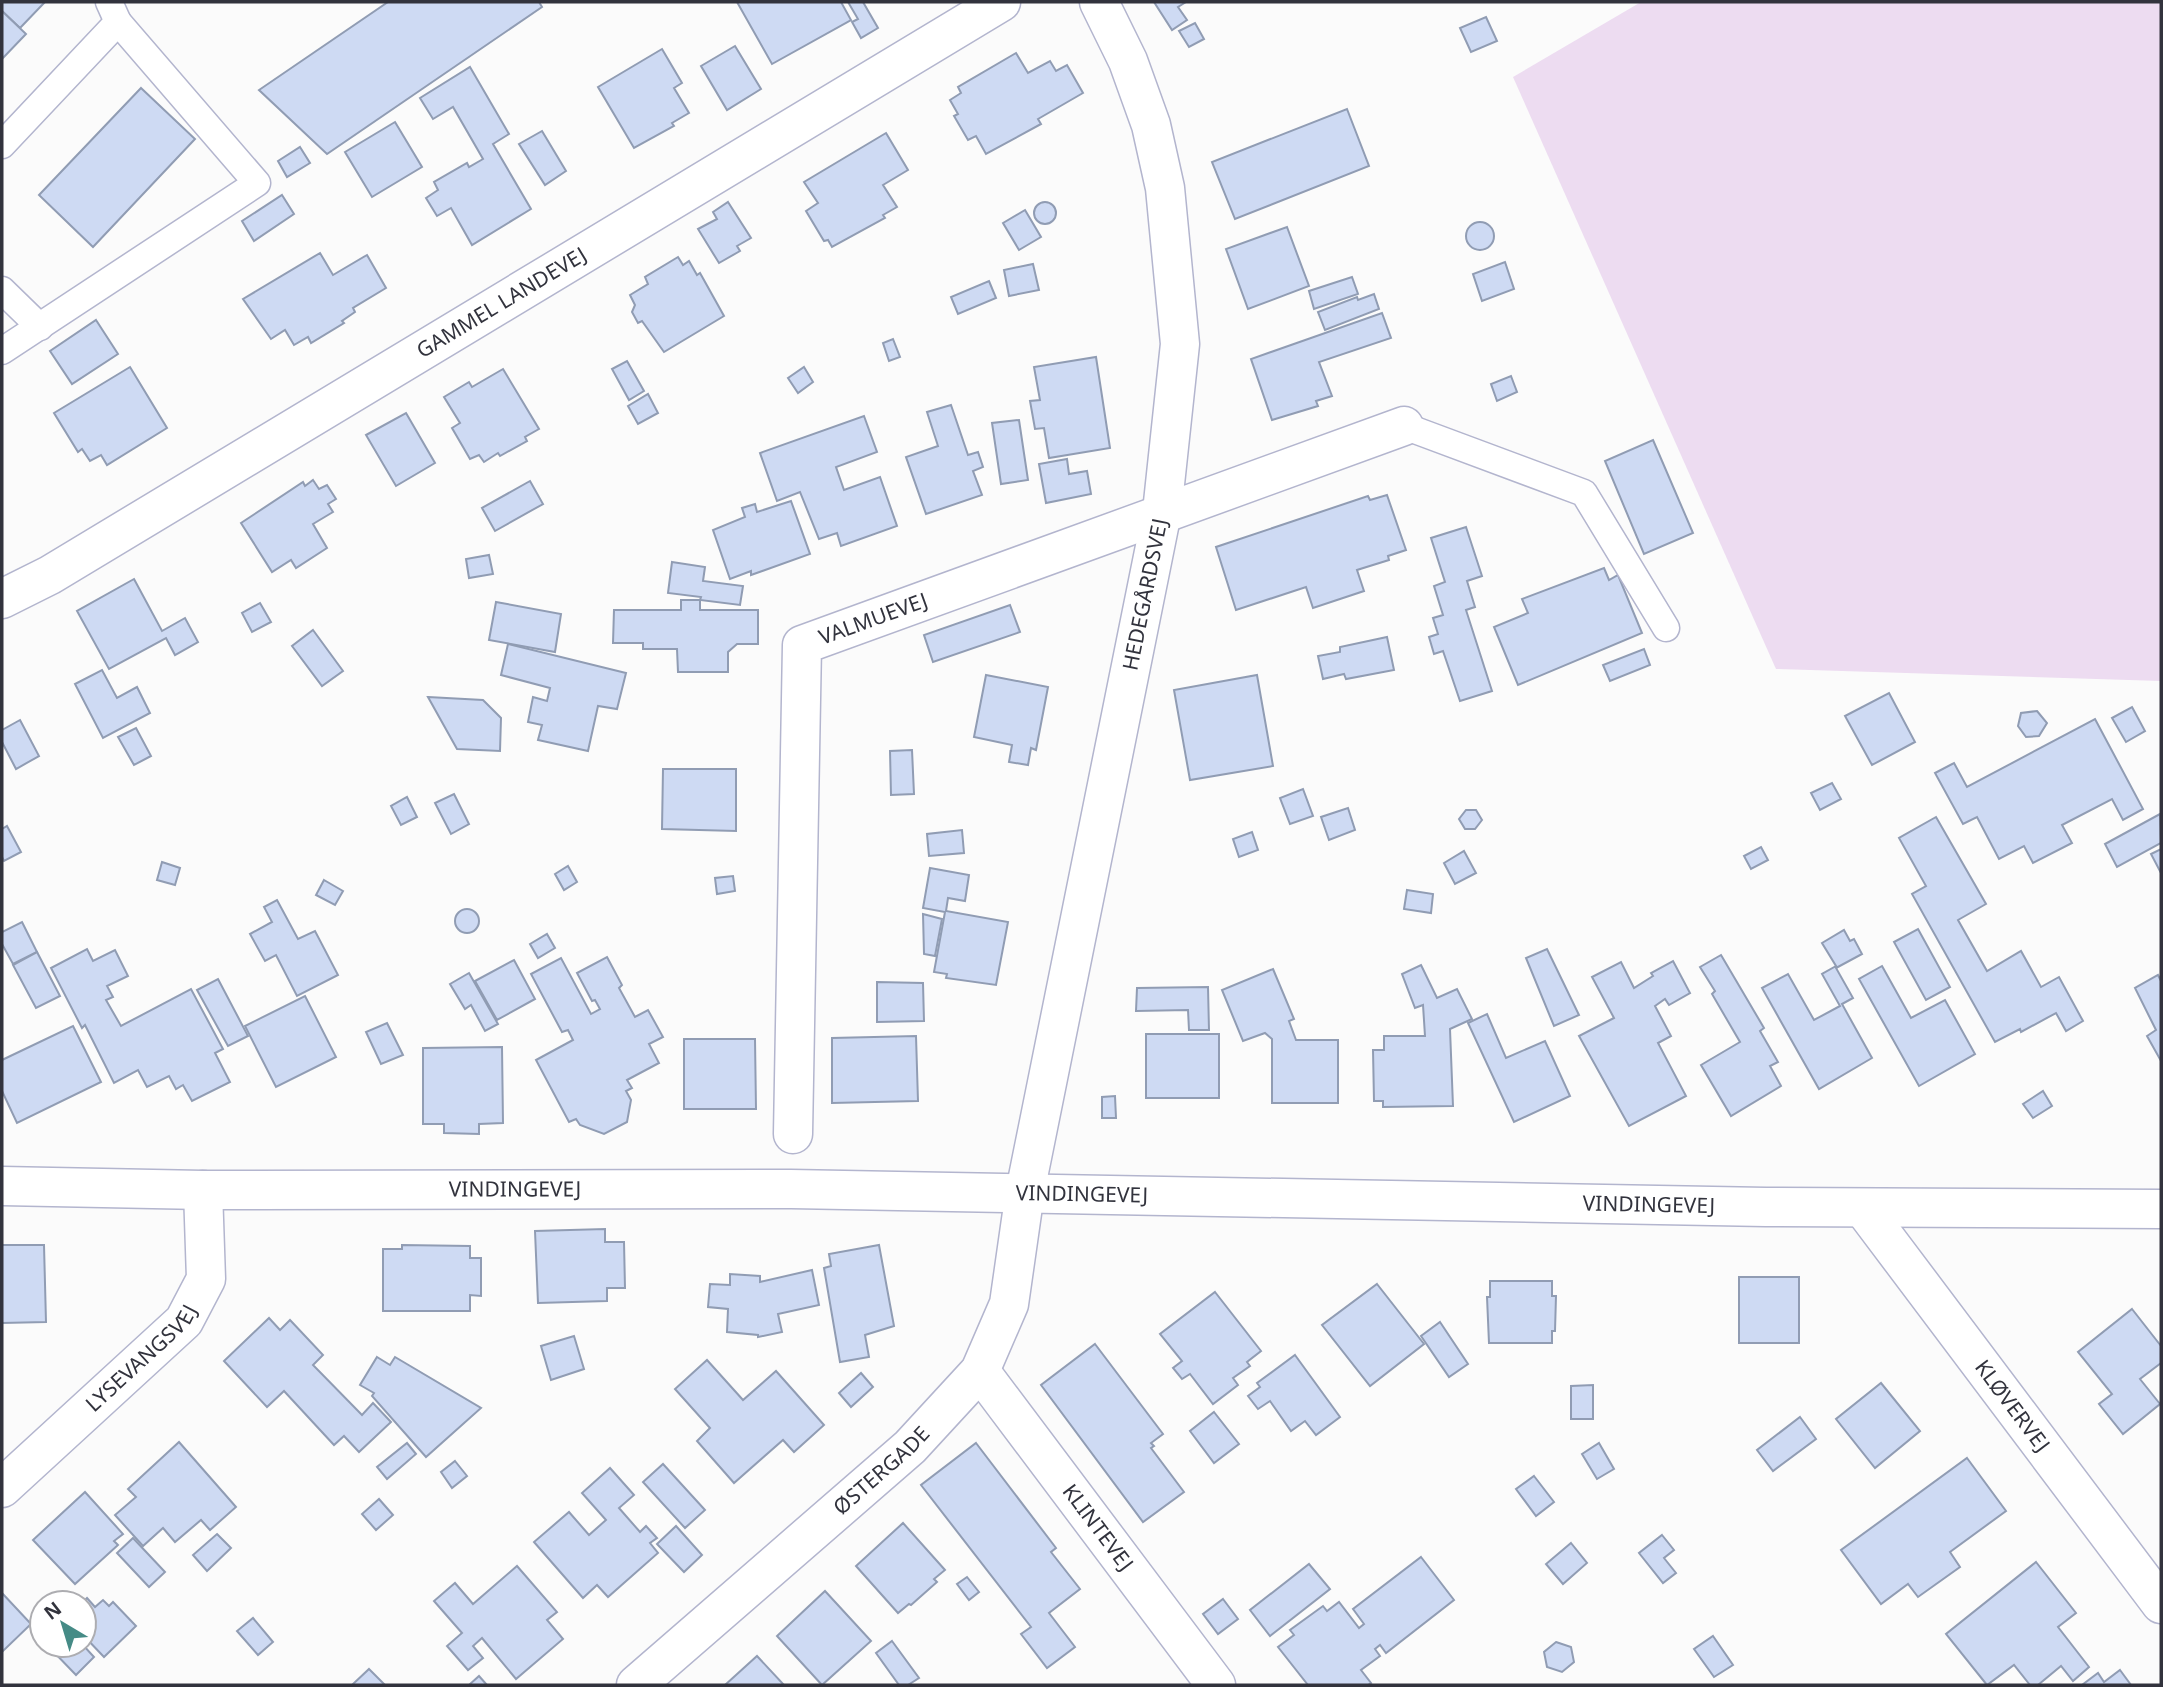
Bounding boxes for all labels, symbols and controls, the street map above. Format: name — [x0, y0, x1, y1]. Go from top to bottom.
street label: GAMMEL LANDEVEJ — [411, 240, 591, 364]
street label: HEDEGÅRDSVEJ — [1115, 516, 1173, 673]
street label: VALMUEVEJ — [815, 586, 931, 651]
street label: VINDINGEVEJ — [449, 1174, 581, 1203]
street label: VINDINGEVEJ — [1015, 1178, 1148, 1209]
street label: VINDINGEVEJ — [1582, 1189, 1715, 1219]
street label: LYSEVANGSVEJ — [79, 1300, 203, 1417]
street label: KLØVERVEJ — [1969, 1354, 2057, 1457]
street label: ØSTERGADE — [827, 1420, 935, 1520]
street label: KLINTEVEJ — [1057, 1478, 1140, 1576]
north arrow — [28, 1589, 98, 1659]
text: N — [38, 1596, 67, 1626]

